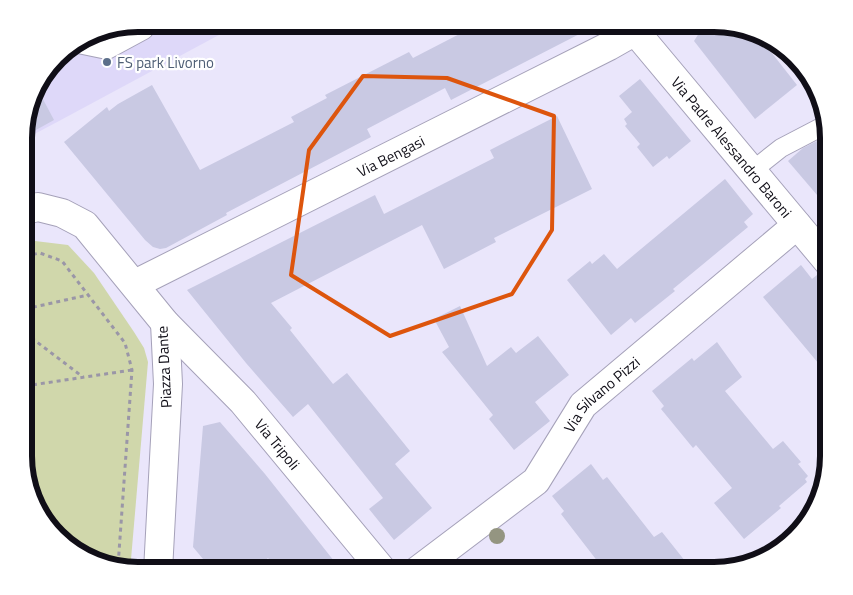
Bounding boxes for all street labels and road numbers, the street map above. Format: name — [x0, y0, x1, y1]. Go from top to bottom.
street label: Via Padre Alessandro Baroni — [666, 71, 798, 222]
street label: Via Bengasi — [353, 129, 428, 182]
street label: Piazza Dante — [150, 325, 178, 409]
street label: Via Silvano Pizzi — [557, 351, 645, 437]
street label: Via Tripoli — [250, 413, 306, 475]

